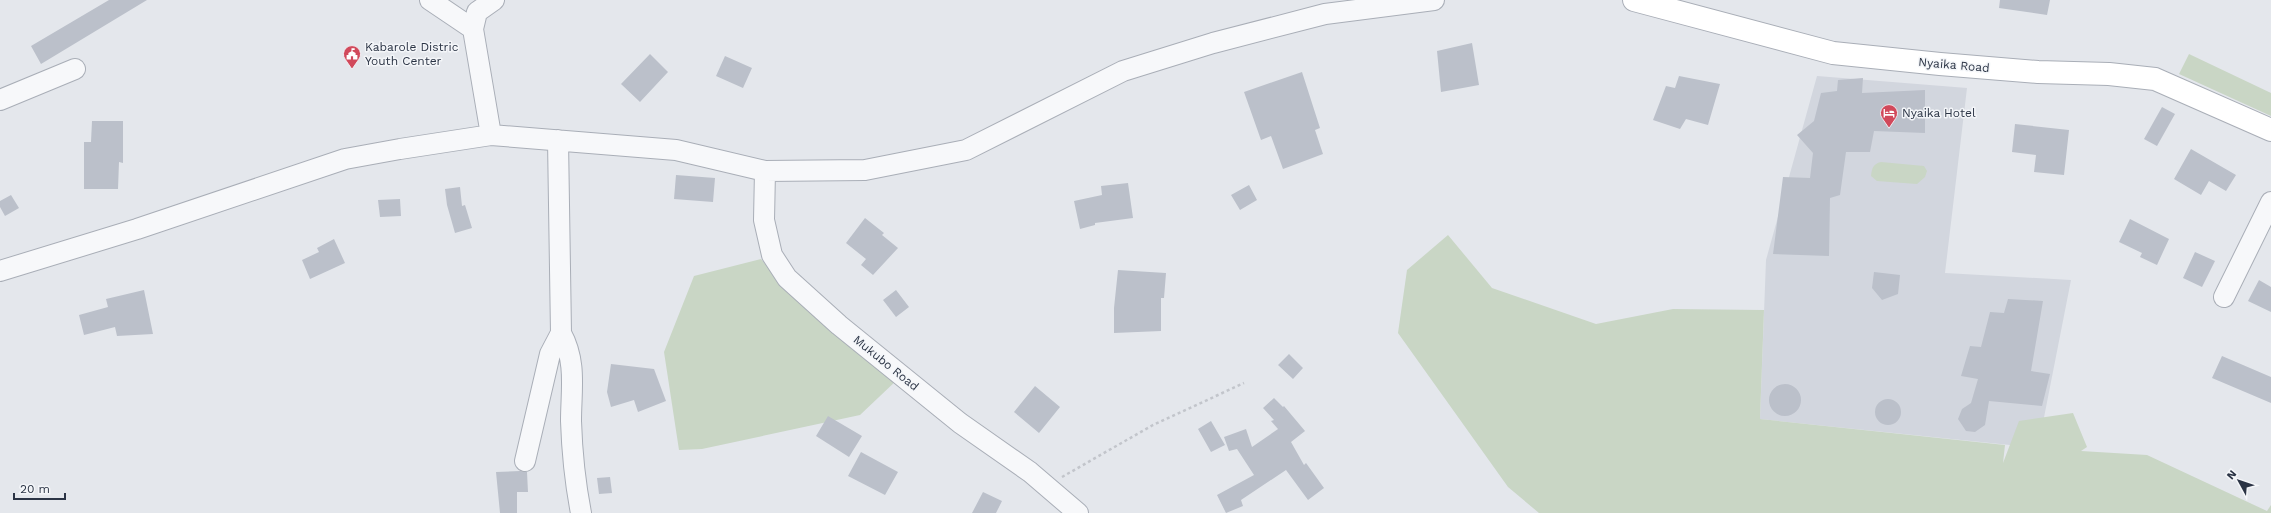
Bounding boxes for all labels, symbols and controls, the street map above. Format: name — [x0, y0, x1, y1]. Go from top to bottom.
place label: Kabarole Distric Youth Center — [365, 40, 459, 68]
public building icon: Kabarole Distric Youth Center — [342, 44, 362, 69]
street label: Nyaika Road — [1918, 55, 1990, 75]
hotel icon: Nyaika Hotel — [1879, 103, 1899, 128]
place label: Nyaika Hotel — [1902, 106, 1976, 120]
street label: Mukubo Road — [851, 332, 921, 394]
north arrow — [2219, 461, 2259, 501]
text: N — [2224, 468, 2239, 482]
scale bar — [14, 475, 65, 501]
text: 20 m — [20, 482, 50, 496]

